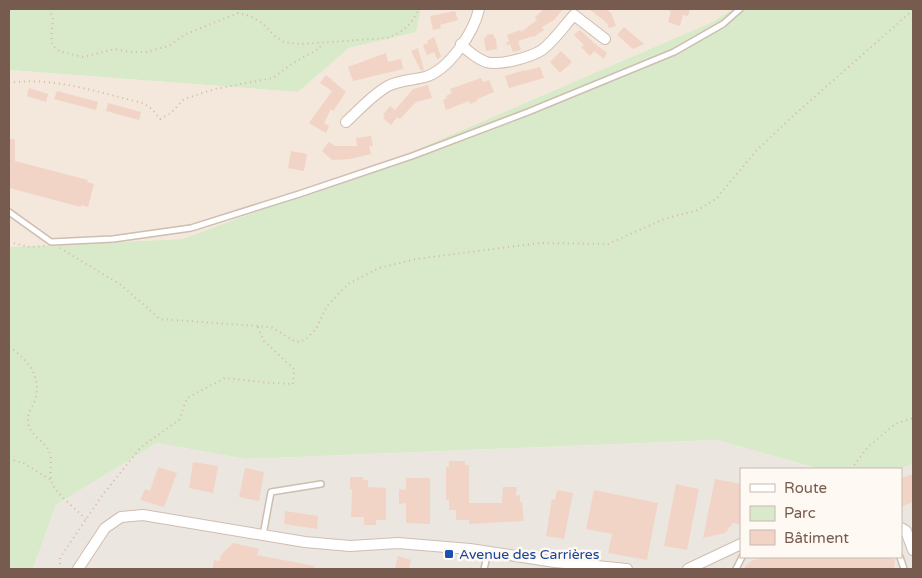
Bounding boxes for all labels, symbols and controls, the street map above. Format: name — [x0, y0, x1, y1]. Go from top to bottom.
legend — [740, 468, 902, 558]
text: Route — [784, 479, 827, 497]
text: Parc — [784, 504, 816, 522]
text: Bâtiment — [784, 529, 849, 547]
place label: Avenue des Carrières — [459, 546, 600, 563]
marker: Avenue des Carrières — [443, 548, 455, 560]

